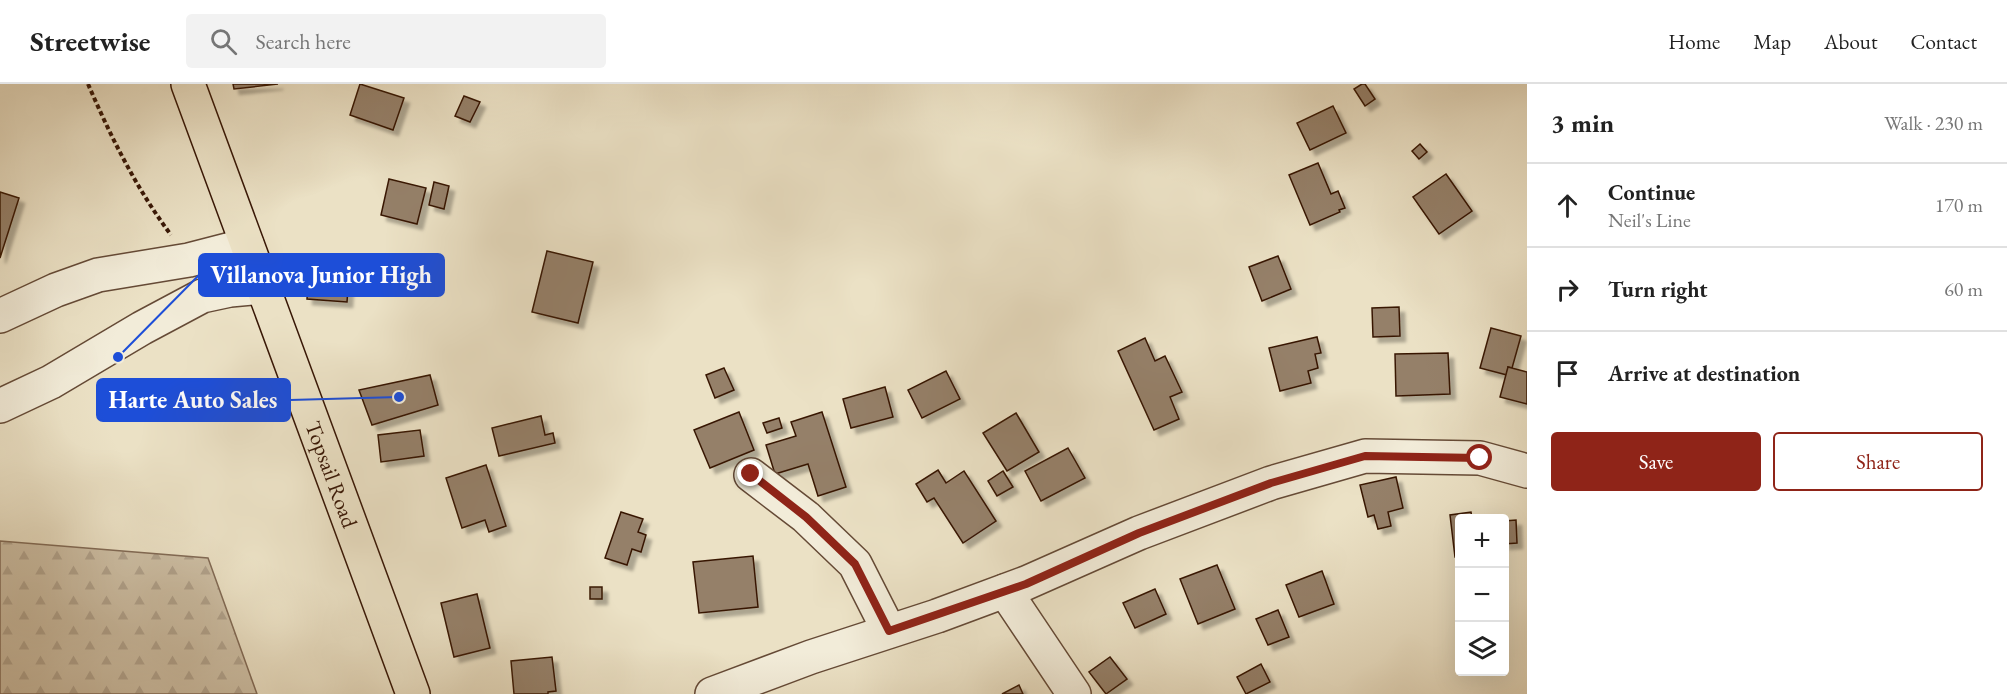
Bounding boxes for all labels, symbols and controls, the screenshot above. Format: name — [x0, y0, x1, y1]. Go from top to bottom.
search box — [186, 14, 606, 68]
text: Streetwise — [30, 23, 150, 59]
icon: search — [207, 25, 240, 58]
text: Search here — [255, 27, 351, 56]
text: Home — [1668, 28, 1720, 55]
text: Map — [1753, 28, 1791, 55]
text: About — [1824, 28, 1877, 55]
text: Contact — [1910, 28, 1977, 55]
text: 3 min — [1551, 106, 1614, 140]
text: Walk · 230 m — [1884, 110, 1983, 136]
text: Continue — [1608, 178, 1695, 207]
icon: ahead — [1551, 189, 1584, 222]
text: 170 m — [1935, 192, 1983, 218]
text: Neil's Line — [1608, 207, 1691, 233]
callout: Villanova Junior High — [199, 254, 444, 296]
text: Villanova Junior High — [210, 259, 432, 291]
icon: right — [1551, 273, 1584, 306]
text: Turn right — [1608, 275, 1707, 304]
text: 60 m — [1944, 276, 1983, 302]
icon: arrive — [1551, 357, 1584, 390]
text: Arrive at destination — [1608, 359, 1800, 388]
callout: Harte Auto Sales — [97, 379, 290, 421]
text: Harte Auto Sales — [109, 384, 277, 415]
street label: Topsail Road — [299, 417, 365, 533]
button: Save — [1551, 432, 1761, 491]
button: Share — [1773, 432, 1983, 491]
route start — [1466, 444, 1492, 470]
route end — [737, 460, 763, 486]
map controls — [1455, 514, 1509, 676]
button: + — [1455, 514, 1509, 568]
button: − — [1455, 568, 1509, 622]
button: layers — [1455, 622, 1509, 676]

